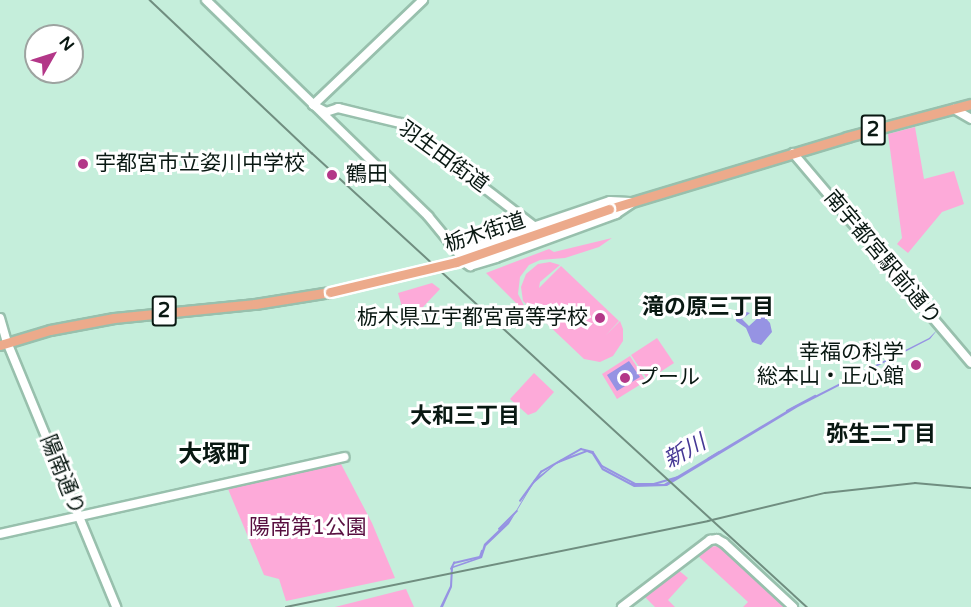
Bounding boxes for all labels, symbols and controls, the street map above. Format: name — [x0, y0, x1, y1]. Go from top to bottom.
north arrow — [24, 24, 84, 84]
text: N — [55, 33, 78, 55]
road number: 2 — [860, 113, 886, 147]
street label: 羽生田街道 — [393, 116, 493, 198]
place label: 宇都宮市立姿川中学校 — [95, 151, 305, 177]
marker: 宇都宮市立姿川中学校 — [76, 157, 90, 171]
place label: 鶴田 — [346, 162, 388, 188]
marker: 鶴田 — [323, 166, 341, 184]
street label: 南宇都宮駅前通り — [818, 186, 946, 330]
street label: 栃木街道 — [441, 208, 529, 258]
road number: 2 — [150, 294, 178, 328]
district label: 滝の原三丁目 — [642, 295, 774, 321]
place label: 栃木県立宇都宮高等学校 — [357, 305, 588, 331]
marker: 栃木県立宇都宮高等学校 — [593, 311, 607, 325]
place label: 幸福の科学 総本山・正心館 — [757, 340, 904, 390]
marker: 幸福の科学 総本山・正心館 — [909, 358, 923, 372]
place label: プール — [637, 365, 700, 391]
marker: プール — [618, 371, 632, 385]
district label: 大和三丁目 — [410, 404, 520, 430]
district label: 弥生二丁目 — [826, 422, 936, 448]
water label: 新川 — [659, 430, 711, 474]
street label: 陽南通り — [35, 431, 89, 519]
district label: 大塚町 — [178, 441, 250, 469]
park label: 陽南第1公園 — [249, 515, 367, 541]

